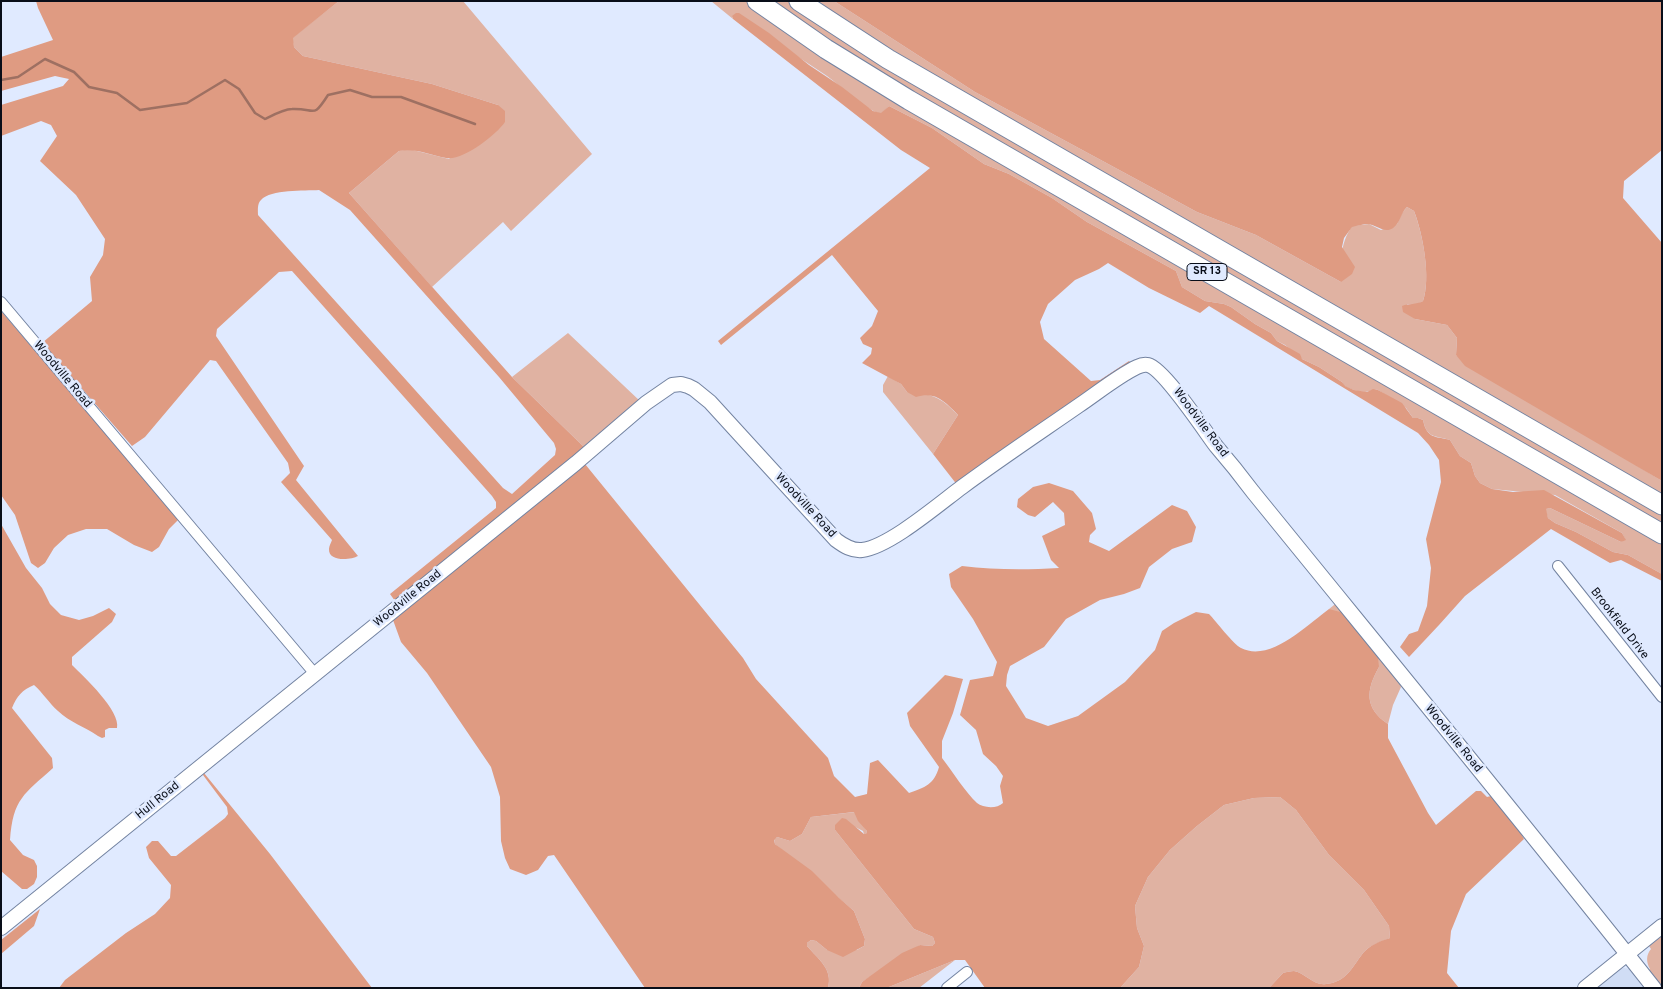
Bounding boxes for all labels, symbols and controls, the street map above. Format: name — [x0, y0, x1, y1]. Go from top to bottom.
road number: SR 13 — [1187, 264, 1227, 280]
street label: Woodville Road — [30, 339, 94, 411]
street label: Woodville Road — [1169, 386, 1231, 460]
street label: Woodville Road — [771, 471, 839, 541]
street label: Woodville Road — [371, 567, 445, 631]
street label: Brookfield Drive — [1587, 585, 1651, 663]
street label: Woodville Road — [1421, 702, 1485, 776]
street label: Hull Road — [133, 779, 183, 823]

